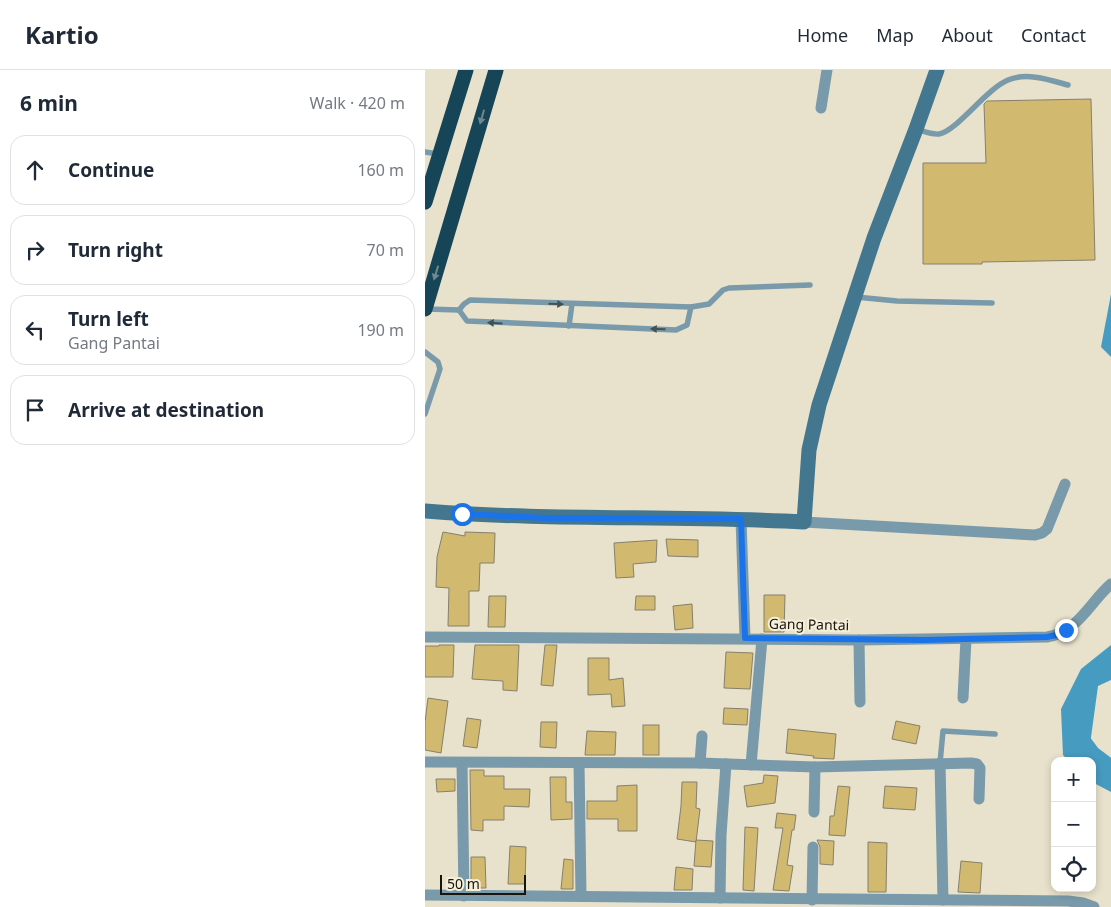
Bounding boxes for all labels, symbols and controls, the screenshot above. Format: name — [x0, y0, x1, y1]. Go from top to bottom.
text: Kartio — [25, 18, 99, 51]
text: Home — [797, 23, 848, 47]
text: Map — [876, 23, 914, 47]
text: About — [942, 23, 993, 47]
text: Contact — [1021, 23, 1086, 47]
text: 6 min — [20, 89, 78, 117]
text: Walk · 420 m — [310, 92, 405, 114]
one-way arrow — [478, 109, 486, 124]
icon: ahead — [21, 156, 49, 184]
text: Continue — [68, 157, 154, 183]
text: 160 m — [357, 159, 404, 181]
icon: right — [21, 236, 49, 264]
text: Turn right — [68, 237, 163, 263]
text: 70 m — [367, 239, 404, 261]
one-way arrow — [432, 265, 440, 280]
one-way arrow — [548, 300, 564, 308]
text: Turn left — [68, 306, 149, 332]
icon: left — [21, 316, 49, 344]
one-way arrow — [487, 318, 503, 326]
text: 190 m — [357, 319, 404, 341]
one-way arrow — [650, 325, 666, 333]
text: Gang Pantai — [68, 332, 160, 354]
icon: arrive — [21, 396, 49, 424]
text: Arrive at destination — [68, 397, 264, 423]
route start — [451, 503, 474, 526]
street label: Gang Pantai — [769, 614, 849, 634]
route end — [1055, 619, 1078, 642]
map controls — [1051, 757, 1096, 892]
button: + — [1051, 757, 1096, 802]
button: − — [1051, 802, 1096, 847]
button: locate — [1051, 847, 1096, 892]
scale bar — [440, 872, 526, 895]
text: 50 m — [447, 874, 480, 893]

